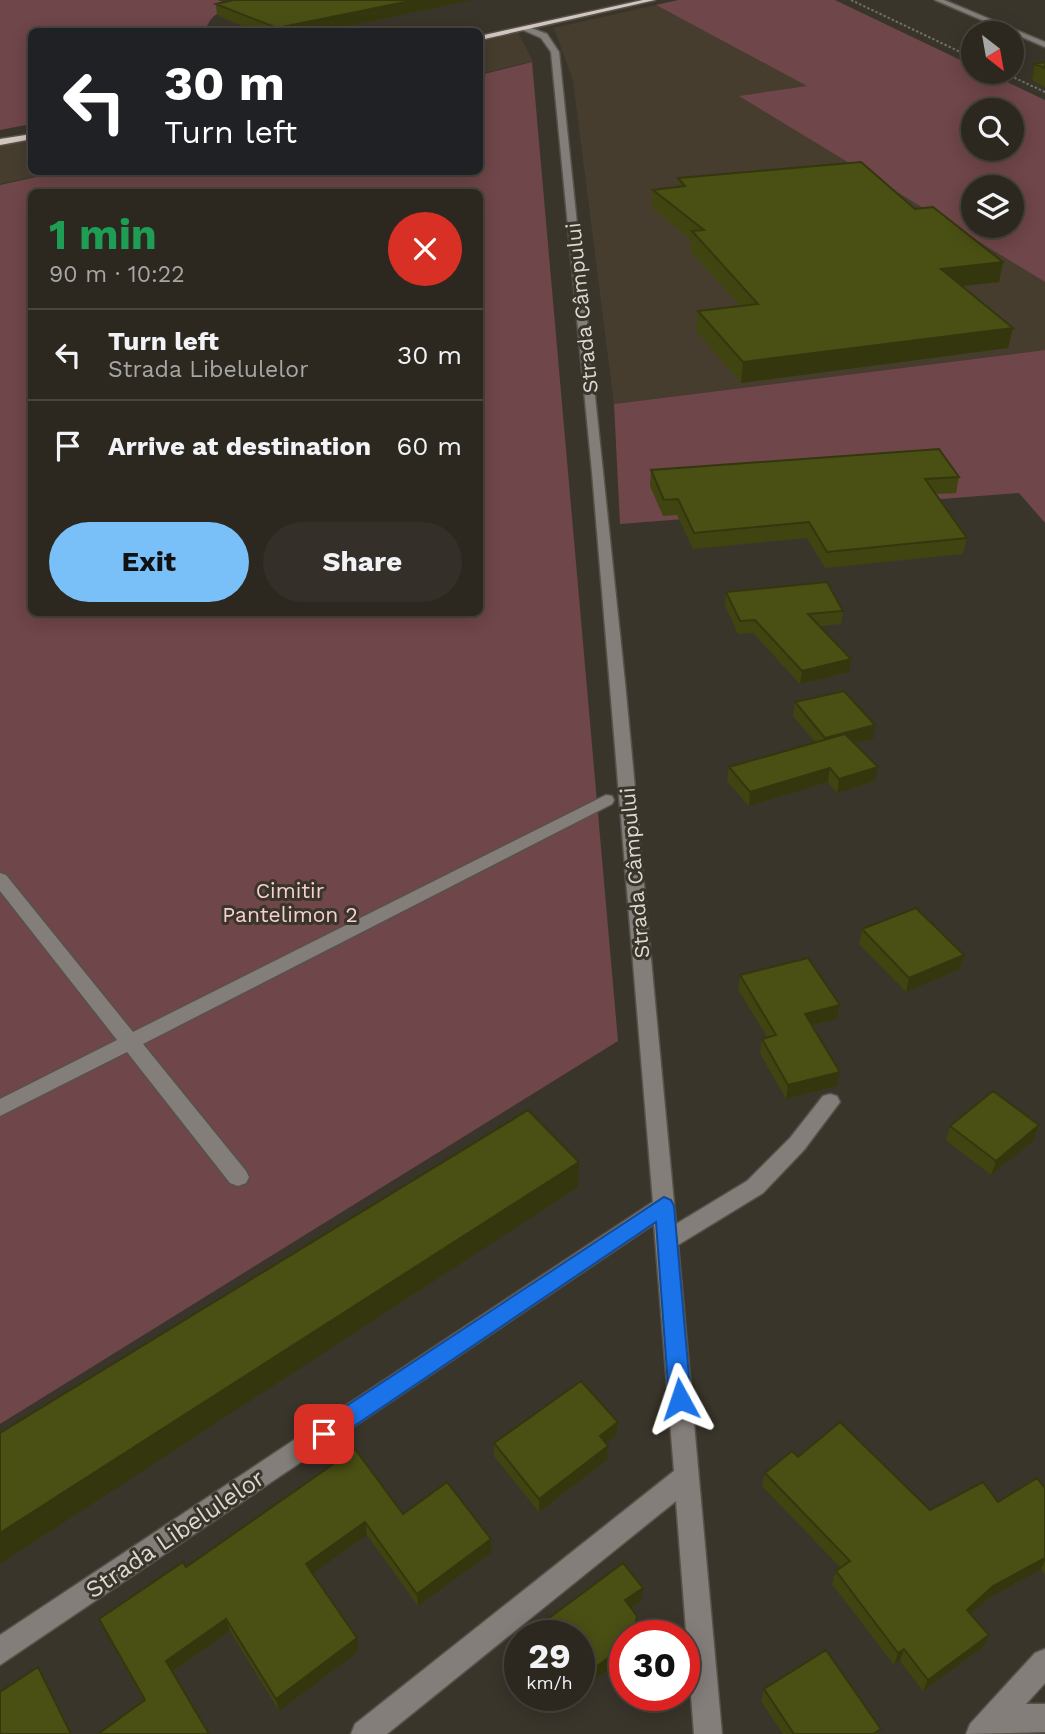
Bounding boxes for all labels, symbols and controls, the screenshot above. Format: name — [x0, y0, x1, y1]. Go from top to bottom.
north arrow — [961, 21, 1024, 84]
map controls — [961, 21, 1024, 238]
text: 30 m — [164, 54, 285, 112]
icon: left — [49, 56, 140, 147]
button: search — [961, 98, 1024, 161]
text: Turn left — [164, 113, 297, 151]
button: layers — [961, 175, 1024, 238]
text: 1 min — [49, 210, 157, 259]
button: close — [388, 212, 462, 286]
street label: Strada Câmpului — [560, 221, 603, 395]
text: 90 m · 10:22 — [49, 261, 185, 288]
text: Turn left — [108, 326, 219, 356]
icon: left — [49, 336, 87, 374]
text: 30 m — [397, 340, 462, 370]
text: Strada Libelulelor — [108, 356, 309, 383]
icon: arrive — [49, 427, 87, 465]
text: Arrive at destination — [108, 431, 371, 461]
text: 60 m — [396, 431, 462, 461]
button: Exit — [49, 522, 249, 602]
button: Share — [263, 522, 462, 602]
street label: Strada Câmpului — [615, 786, 654, 960]
park label: Cimitir Pantelimon 2 — [222, 878, 358, 927]
position arrow — [643, 1362, 717, 1436]
pin — [294, 1404, 354, 1464]
icon: arrive — [305, 1415, 343, 1453]
street label: Strada Libelulelor — [80, 1464, 270, 1604]
speed limit sign: 30 — [609, 1620, 700, 1711]
text: 29 — [528, 1635, 571, 1677]
text: km/h — [526, 1672, 573, 1693]

